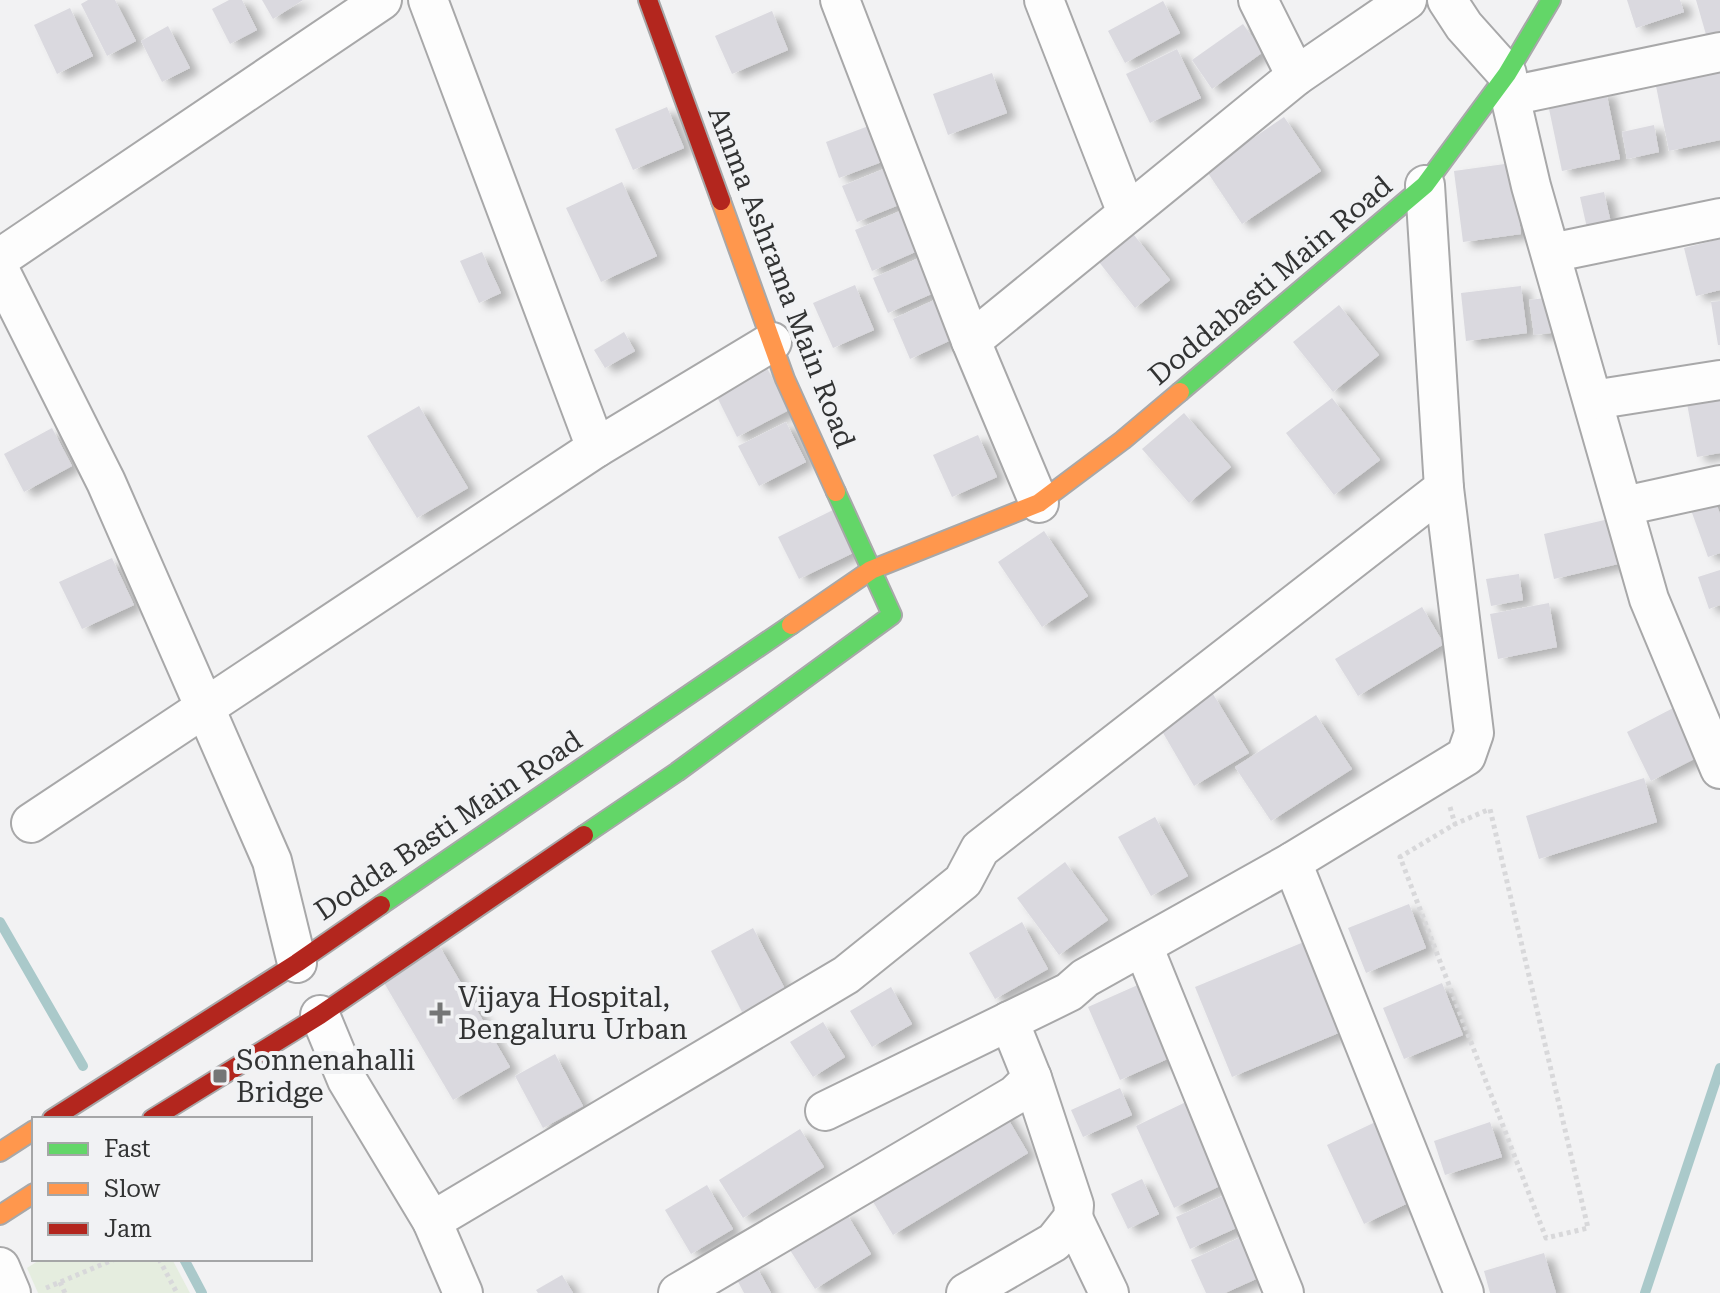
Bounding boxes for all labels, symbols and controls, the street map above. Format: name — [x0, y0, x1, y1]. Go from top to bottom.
street label: Amma Ashrama Main Road — [701, 102, 862, 452]
street label: Doddabasti Main Road — [1142, 169, 1399, 392]
street label: Dodda Basti Main Road — [308, 724, 588, 927]
place label: Vijaya Hospital, Bengaluru Urban — [458, 981, 688, 1046]
marker: Vijaya Hospital, Bengaluru Urban — [429, 1002, 451, 1024]
place label: Sonnenahalli Bridge — [236, 1044, 415, 1109]
marker: Sonnenahalli Bridge — [211, 1067, 229, 1085]
legend — [32, 1117, 312, 1261]
text: Fast — [104, 1135, 151, 1163]
text: Slow — [104, 1175, 161, 1203]
text: Jam — [104, 1215, 152, 1243]

